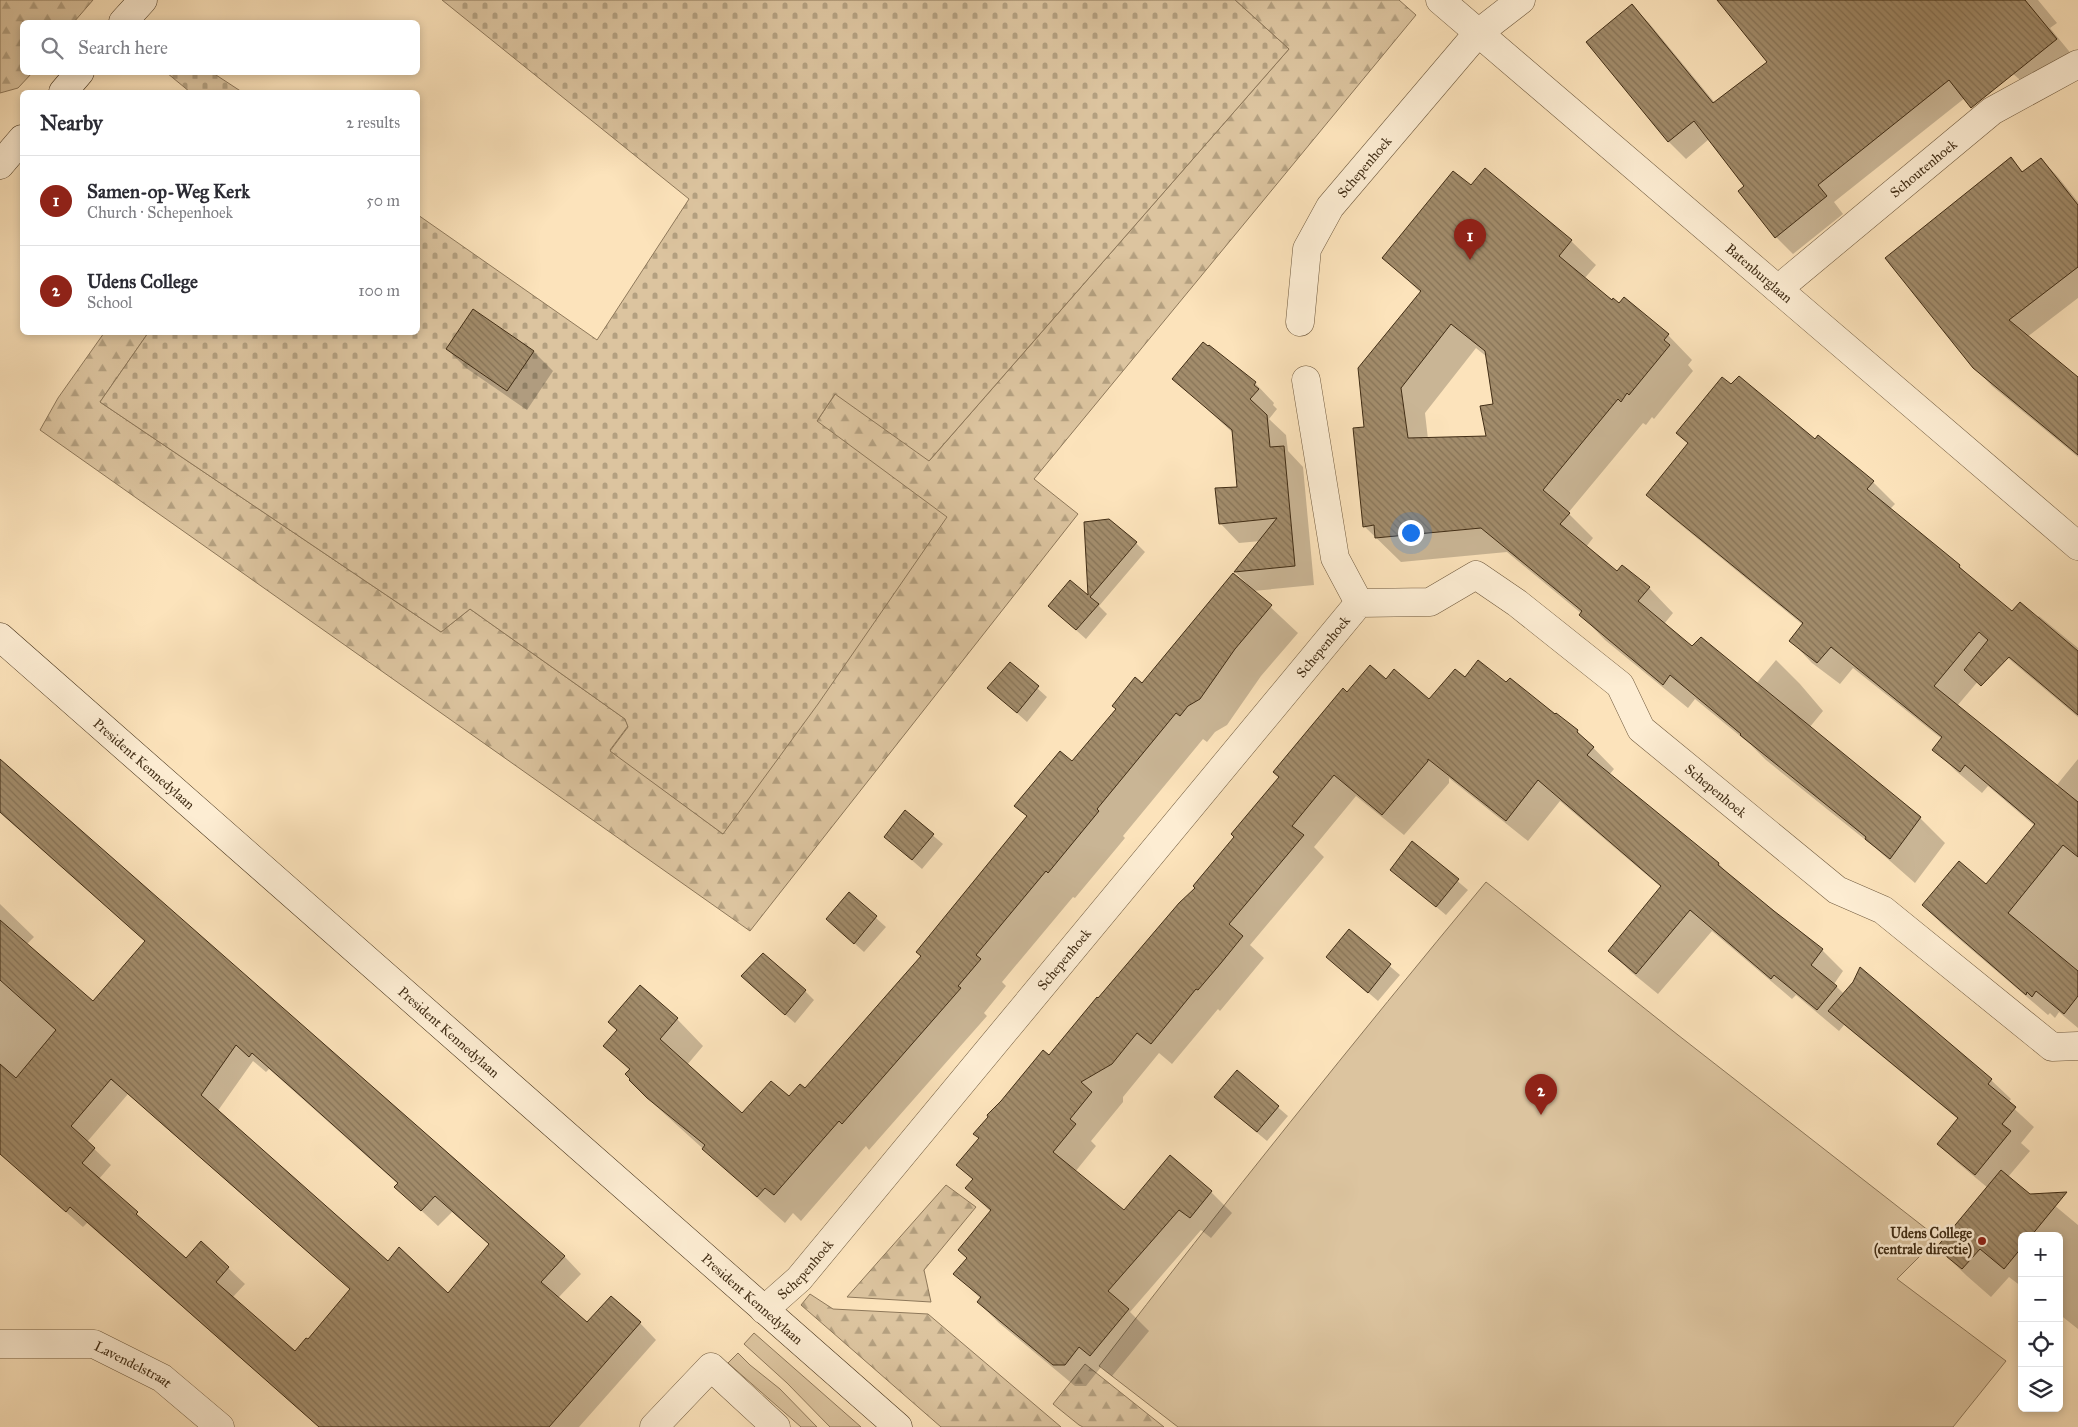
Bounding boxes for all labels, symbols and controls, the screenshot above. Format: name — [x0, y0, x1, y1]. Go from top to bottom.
search box — [20, 20, 420, 75]
icon: search — [38, 34, 66, 62]
text: Search here — [78, 36, 168, 59]
text: Nearby — [40, 110, 103, 136]
text: 2 results — [346, 113, 400, 132]
street label: Schepenhoek — [1334, 133, 1396, 201]
street label: Schoutenhoek — [1887, 135, 1961, 201]
text: Samen-op-Weg Kerk — [87, 180, 250, 203]
text: 1 — [53, 191, 59, 210]
text: 50 m — [366, 191, 400, 210]
text: Church · Schepenhoek — [87, 203, 233, 222]
pin: 1 — [1454, 219, 1486, 260]
street label: Batenburglaan — [1722, 240, 1796, 307]
text: Udens College — [87, 270, 198, 293]
text: 2 — [52, 281, 60, 300]
text: 100 m — [358, 281, 400, 300]
text: School — [87, 293, 132, 312]
your location — [1398, 520, 1424, 546]
street label: Schepenhoek — [1293, 612, 1354, 681]
street label: President Kennedylaan — [90, 715, 198, 814]
street label: Schepenhoek — [1681, 761, 1750, 822]
street label: Schepenhoek — [1034, 925, 1095, 994]
street label: President Kennedylaan — [394, 983, 503, 1082]
pin: 2 — [1525, 1074, 1557, 1115]
place label: Udens College (centrale directie) — [1874, 1225, 1972, 1259]
map controls — [2018, 1232, 2063, 1412]
button: + — [2018, 1232, 2063, 1277]
marker: Udens College (centrale directie) — [1976, 1235, 1988, 1247]
street label: Schepenhoek — [774, 1236, 837, 1303]
street label: President Kennedylaan — [698, 1250, 807, 1349]
button: − — [2018, 1277, 2063, 1322]
button: locate — [2018, 1322, 2063, 1367]
street label: Lavendelstraat — [91, 1338, 175, 1392]
button: layers — [2018, 1367, 2063, 1412]

